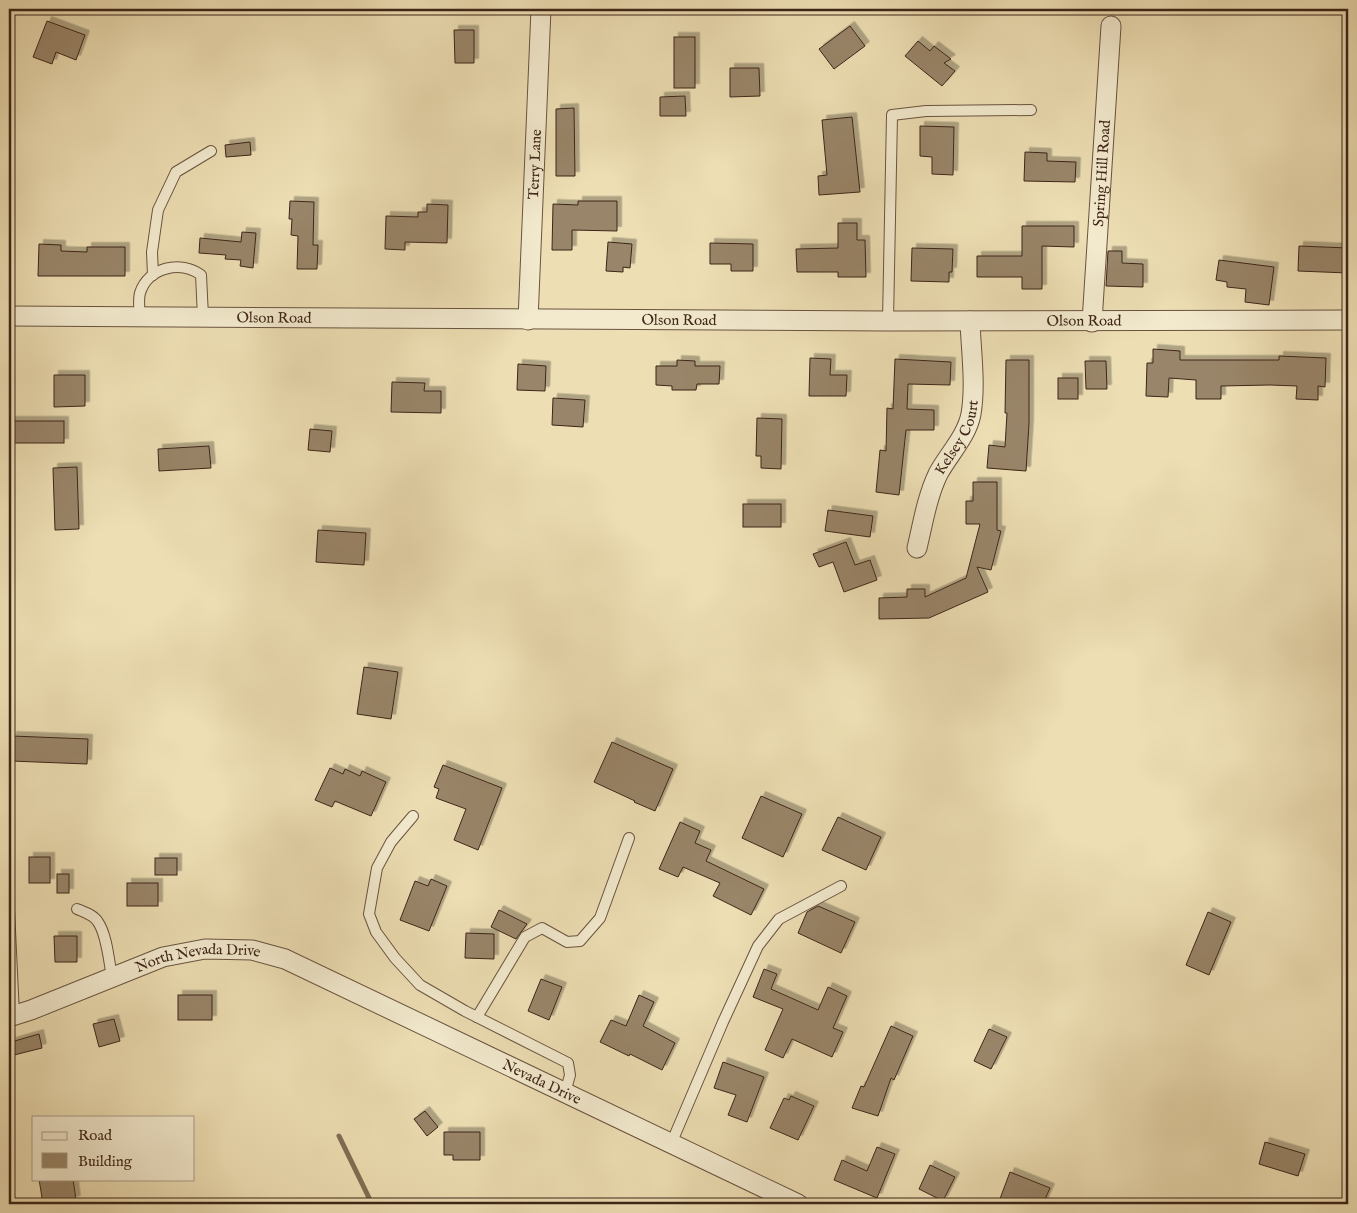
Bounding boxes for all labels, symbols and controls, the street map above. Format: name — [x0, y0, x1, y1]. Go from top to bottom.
street label: Spring Hill Road — [1089, 118, 1115, 227]
street label: Terry Lane — [524, 129, 545, 200]
street label: Olson Road — [236, 308, 313, 327]
street label: Olson Road — [641, 310, 718, 330]
street label: Olson Road — [1046, 311, 1123, 330]
street label: Kelsey Court — [930, 399, 982, 478]
street label: North Nevada Drive — [132, 939, 263, 977]
street label: Nevada Drive — [499, 1055, 585, 1109]
legend — [32, 1116, 195, 1180]
text: Road — [78, 1126, 113, 1145]
text: Building — [78, 1152, 133, 1171]

